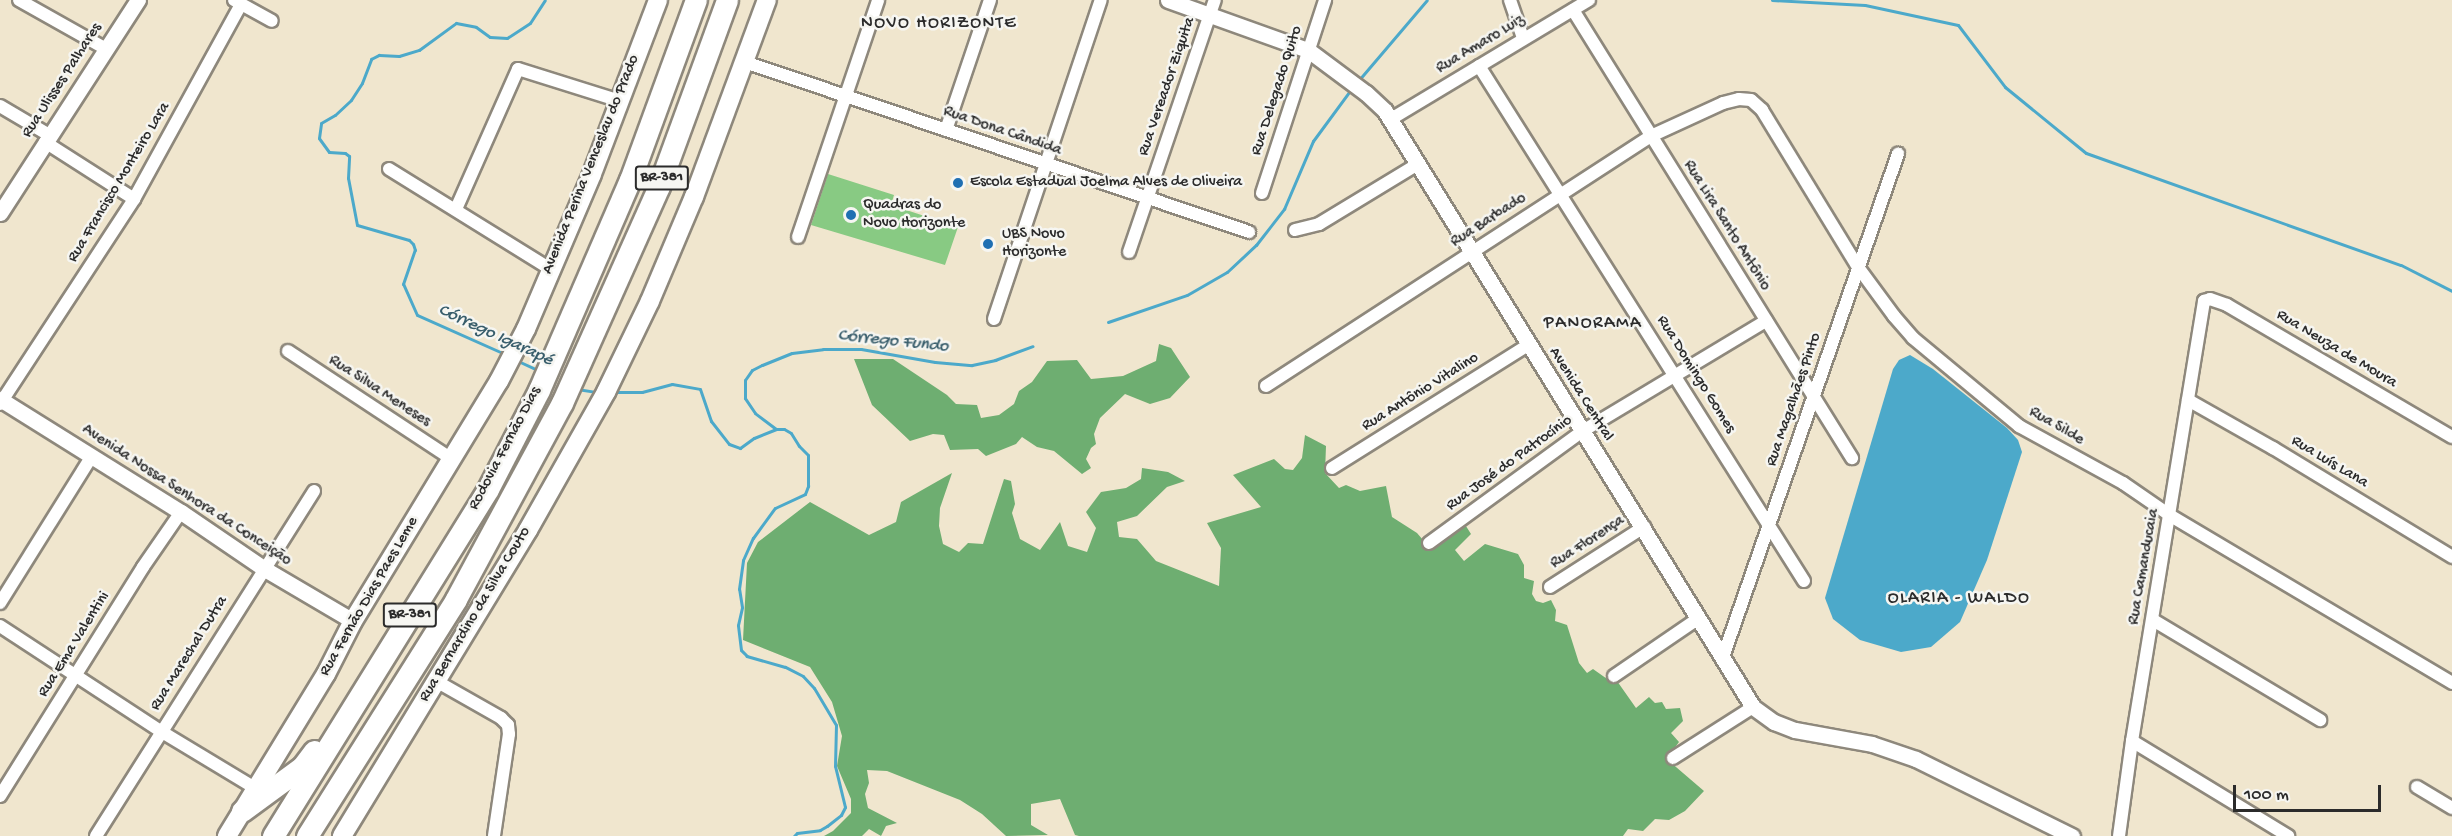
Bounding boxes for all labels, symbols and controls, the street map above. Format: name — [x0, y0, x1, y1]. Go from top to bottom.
street label: Rua Amaro Luiz — [1433, 11, 1529, 79]
district label: NOVO HORIZONTE — [861, 13, 1017, 35]
street label: Rua Vereador Ziquita — [1135, 15, 1201, 159]
street label: Rua Ulisses Palhares — [19, 20, 107, 142]
street label: Rua Delegado Quito — [1248, 24, 1308, 158]
street label: Avenida Perina Venceslau do Prado — [539, 52, 645, 278]
street label: Rua Francisco Monteiro Lara — [65, 99, 175, 267]
street label: Rua Dona Cândida — [940, 103, 1064, 161]
street label: Rua Lira Santo Antônio — [1678, 157, 1774, 295]
road number: BR-381 — [634, 166, 690, 190]
place label: Escola Estadual Joelma Alves de Oliveira — [970, 173, 1242, 193]
marker: Escola Estadual Joelma Alves de Oliveira — [951, 176, 965, 190]
street label: Rua Barbado — [1448, 189, 1530, 253]
place label: Quadras do Novo Horizonte — [863, 196, 965, 234]
marker: Quadras do Novo Horizonte — [844, 208, 858, 222]
place label: UBS Novo Horizonte — [1002, 225, 1066, 263]
marker: UBS Novo Horizonte — [979, 235, 997, 253]
water label: Córrego Igarapé — [434, 300, 556, 372]
street label: Rua Neuza de Moura — [2272, 306, 2400, 394]
district label: PANORAMA — [1544, 313, 1642, 335]
street label: Rua Domingo Gomes — [1651, 313, 1739, 437]
water label: Córrego Fundo — [837, 325, 949, 359]
street label: Rua Magalhães Pinto — [1763, 331, 1827, 469]
street label: Avenida Central — [1544, 345, 1616, 445]
street label: Rua Antônio Vitalino — [1359, 349, 1483, 437]
street label: Rua Silva Meneses — [324, 352, 434, 432]
street label: Rodovia Fernão Dias — [465, 384, 547, 514]
street label: Rua Silde — [2025, 404, 2087, 450]
street label: Rua José do Patrocínio — [1443, 412, 1577, 516]
street label: Avenida Nossa Senhora da Conceição — [78, 421, 294, 571]
street label: Rua Luís Lana — [2287, 433, 2371, 493]
street label: Rua Camanducaia — [2125, 507, 2165, 627]
street label: Rua Florença — [1547, 512, 1629, 574]
street label: Rua Fernão Dias Paes Leme — [316, 514, 424, 680]
street label: Rua Bernardino da Silva Couto — [416, 524, 536, 706]
district label: OLARIA - WALDO — [1888, 588, 2030, 610]
street label: Rua Ema Valentini — [35, 589, 115, 701]
street label: Rua Marechal Dutra — [147, 593, 233, 715]
road number: BR-381 — [382, 603, 438, 627]
scale bar — [2236, 773, 2384, 811]
text: 100 m — [2244, 785, 2289, 806]

